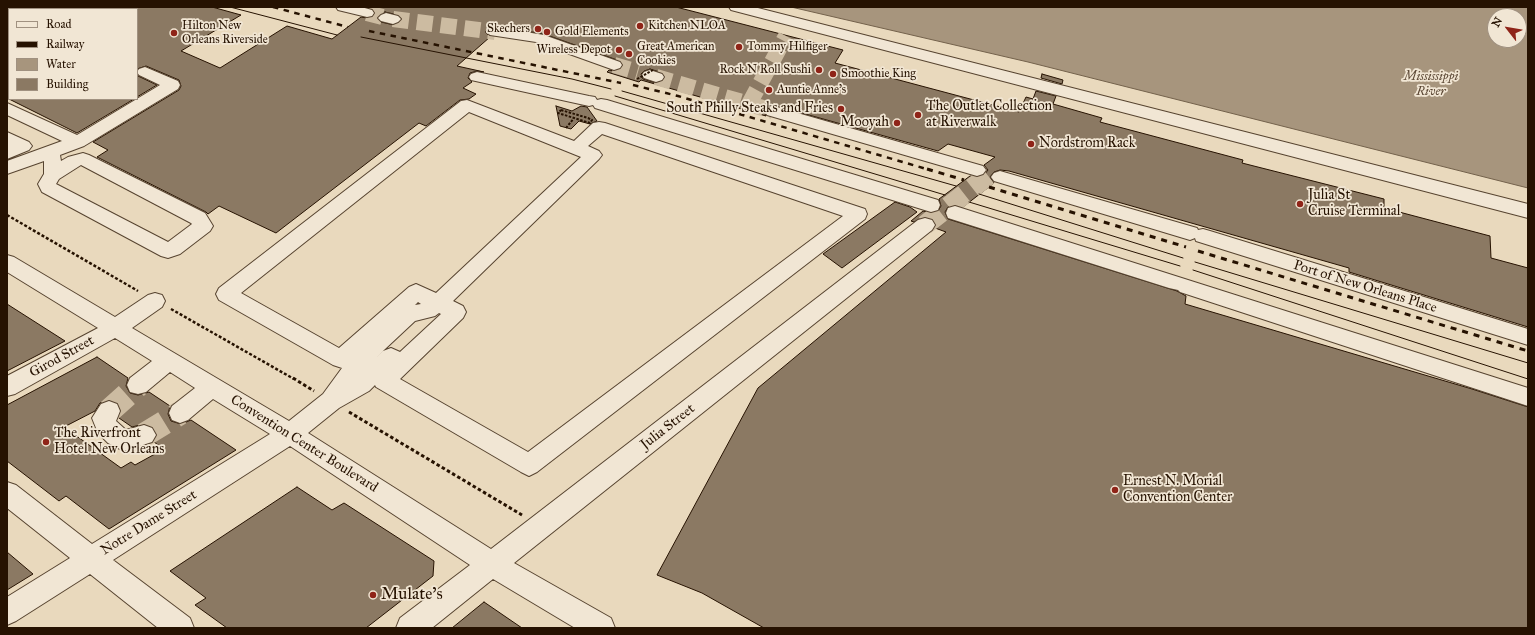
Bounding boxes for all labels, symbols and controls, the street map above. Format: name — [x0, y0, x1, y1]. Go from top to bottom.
legend — [8, 8, 138, 100]
north arrow — [1487, 8, 1527, 48]
text: N — [1489, 15, 1505, 29]
text: Road — [46, 17, 72, 31]
place label: Hilton New Orleans Riverside — [182, 19, 268, 47]
place label: Kitchen NLOA — [648, 19, 726, 33]
marker: Kitchen NLOA — [635, 21, 645, 31]
place label: Skechers — [487, 22, 530, 36]
marker: Skechers — [533, 24, 543, 34]
place label: Gold Elements — [555, 25, 629, 39]
marker: Gold Elements — [542, 27, 552, 37]
marker: Hilton New Orleans Riverside — [169, 28, 179, 38]
text: Railway — [46, 37, 84, 51]
place label: Great American Cookies — [637, 40, 715, 68]
place label: Tommy Hilfiger — [747, 40, 827, 54]
marker: Tommy Hilfiger — [734, 42, 744, 52]
place label: Wireless Depot — [536, 43, 611, 57]
marker: Wireless Depot — [614, 45, 624, 55]
marker: Great American Cookies — [624, 49, 634, 59]
text: Water — [46, 57, 76, 71]
place label: Rock N Roll Sushi — [719, 63, 811, 77]
marker: Rock N Roll Sushi — [814, 65, 824, 75]
place label: Smoothie King — [841, 67, 916, 81]
marker: Smoothie King — [828, 69, 838, 79]
water label: Mississippi River — [1404, 69, 1458, 100]
text: Building — [46, 77, 88, 91]
place label: Auntie Anne's — [777, 83, 846, 97]
marker: Auntie Anne's — [764, 85, 774, 95]
place label: The Outlet Collection at Riverwalk — [926, 99, 1052, 132]
place label: South Philly Steaks and Fries — [666, 101, 833, 117]
marker: South Philly Steaks and Fries — [836, 104, 846, 114]
marker: The Outlet Collection at Riverwalk — [913, 110, 923, 120]
place label: Mooyah — [840, 115, 889, 131]
marker: Mooyah — [892, 118, 902, 128]
place label: Nordstrom Rack — [1039, 136, 1135, 152]
marker: Nordstrom Rack — [1026, 139, 1036, 149]
place label: Julia St Cruise Terminal — [1308, 188, 1401, 220]
marker: Julia St Cruise Terminal — [1295, 199, 1305, 209]
street label: Port of New Orleans Place — [1291, 257, 1439, 317]
street label: Girod Street — [27, 332, 97, 382]
street label: Convention Center Boulevard — [227, 392, 381, 496]
street label: Julia Street — [638, 401, 698, 453]
place label: The Riverfront Hotel New Orleans — [54, 426, 164, 458]
marker: The Riverfront Hotel New Orleans — [41, 437, 51, 447]
place label: Ernest N. Morial Convention Center — [1123, 474, 1232, 506]
marker: Ernest N. Morial Convention Center — [1110, 485, 1120, 495]
street label: Notre Dame Street — [98, 487, 200, 559]
place label: Mulate's — [381, 585, 443, 605]
marker: Mulate's — [368, 590, 378, 600]

